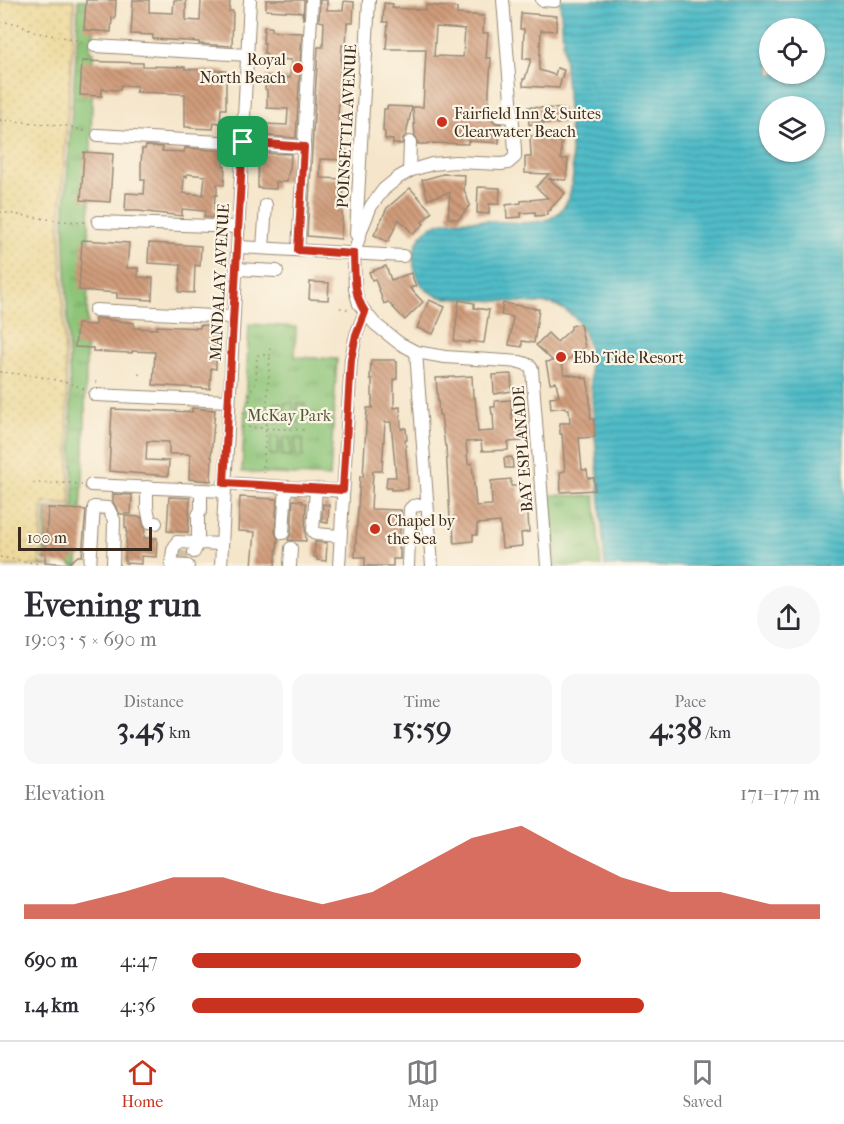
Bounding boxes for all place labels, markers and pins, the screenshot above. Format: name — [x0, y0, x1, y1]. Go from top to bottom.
place label: Royal North Beach — [199, 50, 287, 87]
marker: Royal North Beach — [291, 61, 305, 75]
place label: Fairfield Inn & Suites Clearwater Beach — [454, 104, 601, 141]
marker: Fairfield Inn & Suites Clearwater Beach — [435, 115, 449, 129]
pin — [217, 116, 268, 167]
place label: Ebb Tide Resort — [573, 348, 684, 367]
marker: Ebb Tide Resort — [554, 350, 568, 364]
place label: Chapel by the Sea — [387, 511, 455, 548]
marker: Chapel by the Sea — [368, 522, 382, 536]

